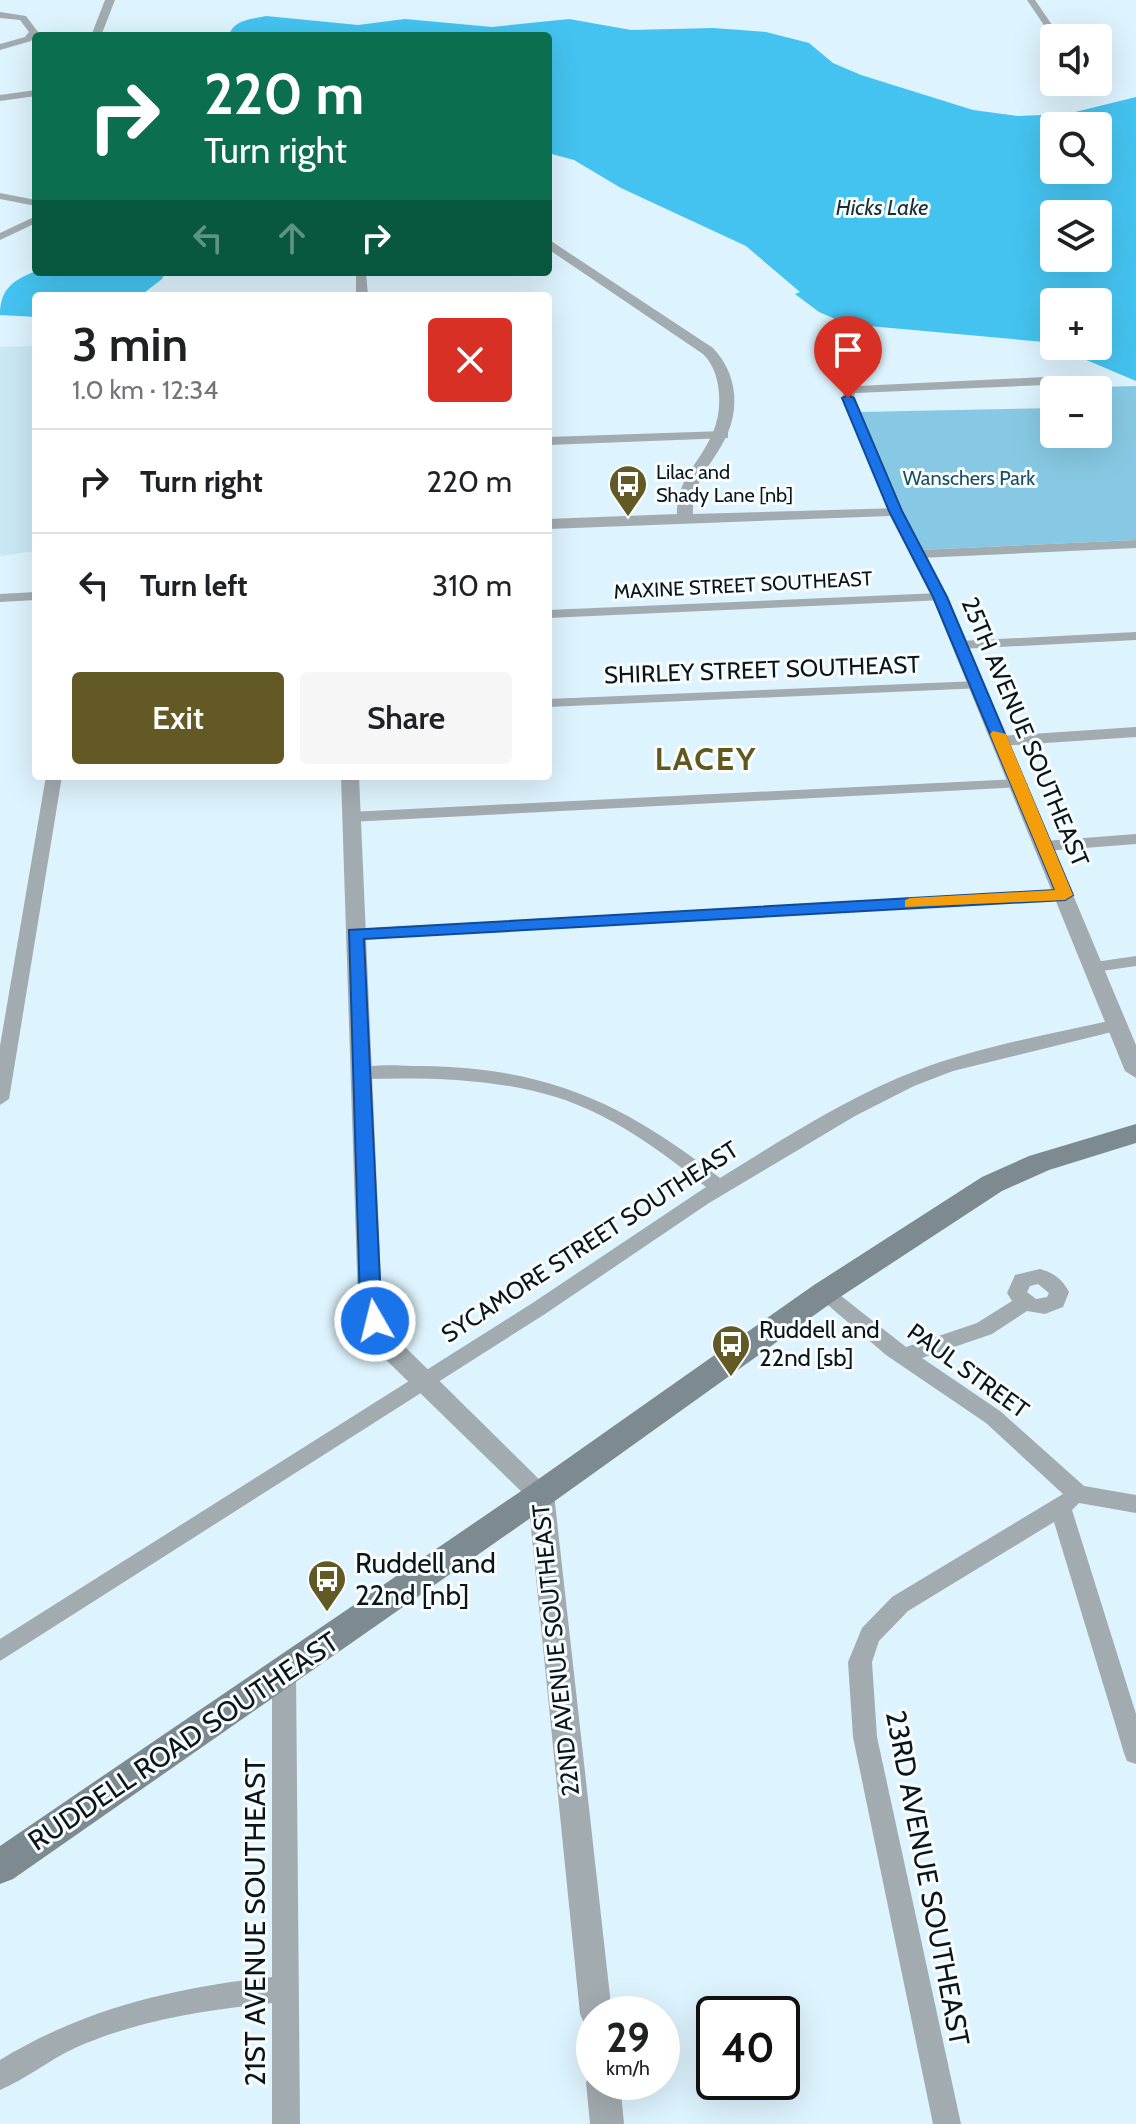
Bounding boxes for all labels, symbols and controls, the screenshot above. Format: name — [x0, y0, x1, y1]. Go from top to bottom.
map controls — [1040, 24, 1112, 448]
button: sound — [1040, 24, 1112, 96]
text: 220 m — [204, 60, 364, 128]
icon: right — [72, 64, 176, 168]
button: search — [1040, 112, 1112, 184]
text: Turn right — [204, 128, 347, 172]
water label: Hicks Lake — [836, 194, 928, 221]
button: layers — [1040, 200, 1112, 272]
icon: left — [186, 216, 230, 260]
icon: ahead — [270, 216, 314, 260]
icon: right — [354, 216, 398, 260]
button: + — [1040, 288, 1112, 360]
text: 3 min — [72, 315, 188, 373]
pin — [814, 316, 882, 398]
button: close — [428, 318, 512, 402]
icon: arrive — [826, 328, 870, 372]
text: 1.0 km · 12:34 — [72, 374, 218, 406]
button: − — [1040, 376, 1112, 448]
icon: right — [72, 459, 116, 503]
place label: Lilac and Shady Lane [nb] — [656, 460, 793, 507]
text: Turn right — [140, 463, 263, 500]
text: 220 m — [427, 463, 512, 500]
bus stop icon: Lilac and Shady Lane [nb] — [607, 463, 649, 518]
park label: Wanschers Park — [903, 466, 1035, 490]
icon: left — [72, 563, 116, 607]
street label: MAXINE STREET SOUTHEAST — [613, 566, 873, 604]
text: Turn left — [140, 567, 248, 604]
text: 310 m — [432, 567, 512, 604]
street label: 25TH AVENUE SOUTHEAST — [956, 593, 1095, 871]
street label: SHIRLEY STREET SOUTHEAST — [603, 649, 921, 690]
button: Exit — [72, 672, 284, 764]
button: Share — [300, 672, 512, 764]
district label: LACEY — [655, 739, 757, 778]
street label: SYCAMORE STREET SOUTHEAST — [436, 1135, 744, 1349]
position arrow — [333, 1279, 417, 1363]
place label: Ruddell and 22nd [sb] — [759, 1315, 880, 1372]
street label: PAUL STREET — [902, 1317, 1035, 1424]
bus stop icon: Ruddell and 22nd [sb] — [710, 1323, 752, 1378]
street label: 22ND AVENUE SOUTHEAST — [526, 1502, 585, 1798]
place label: Ruddell and 22nd [nb] — [355, 1546, 496, 1612]
bus stop icon: Ruddell and 22nd [nb] — [306, 1558, 348, 1613]
street label: RUDDELL ROAD SOUTHEAST — [21, 1624, 345, 1858]
street label: 23RD AVENUE SOUTHEAST — [879, 1708, 977, 2048]
street label: 21ST AVENUE SOUTHEAST — [238, 1758, 272, 2086]
speed limit sign: 40 — [696, 1996, 800, 2100]
text: 29 — [606, 2013, 650, 2062]
text: km/h — [606, 2056, 650, 2080]

